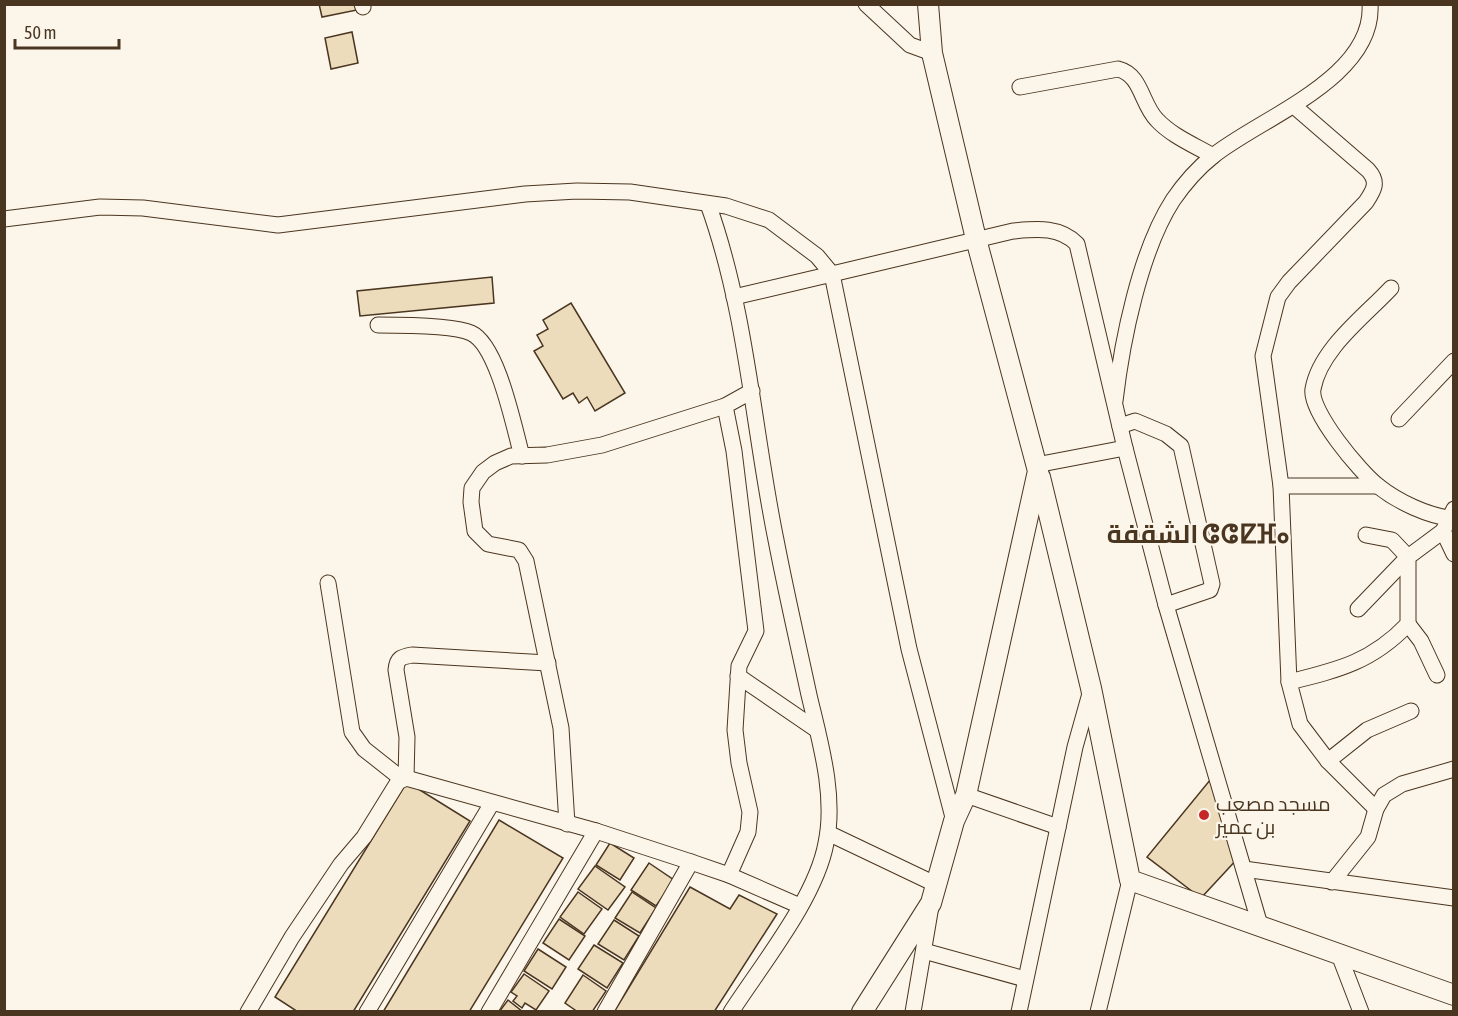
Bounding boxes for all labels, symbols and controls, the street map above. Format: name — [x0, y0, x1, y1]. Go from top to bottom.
scale bar — [15, 12, 118, 50]
text: 50 m — [24, 22, 56, 43]
district label: الشقفة ⵛⵛⵇⴼⴰ — [1107, 519, 1289, 549]
place label: مسجد مصعب بن عمير — [1215, 792, 1331, 840]
marker: مسجد مصعب بن عمير — [1197, 808, 1211, 822]

